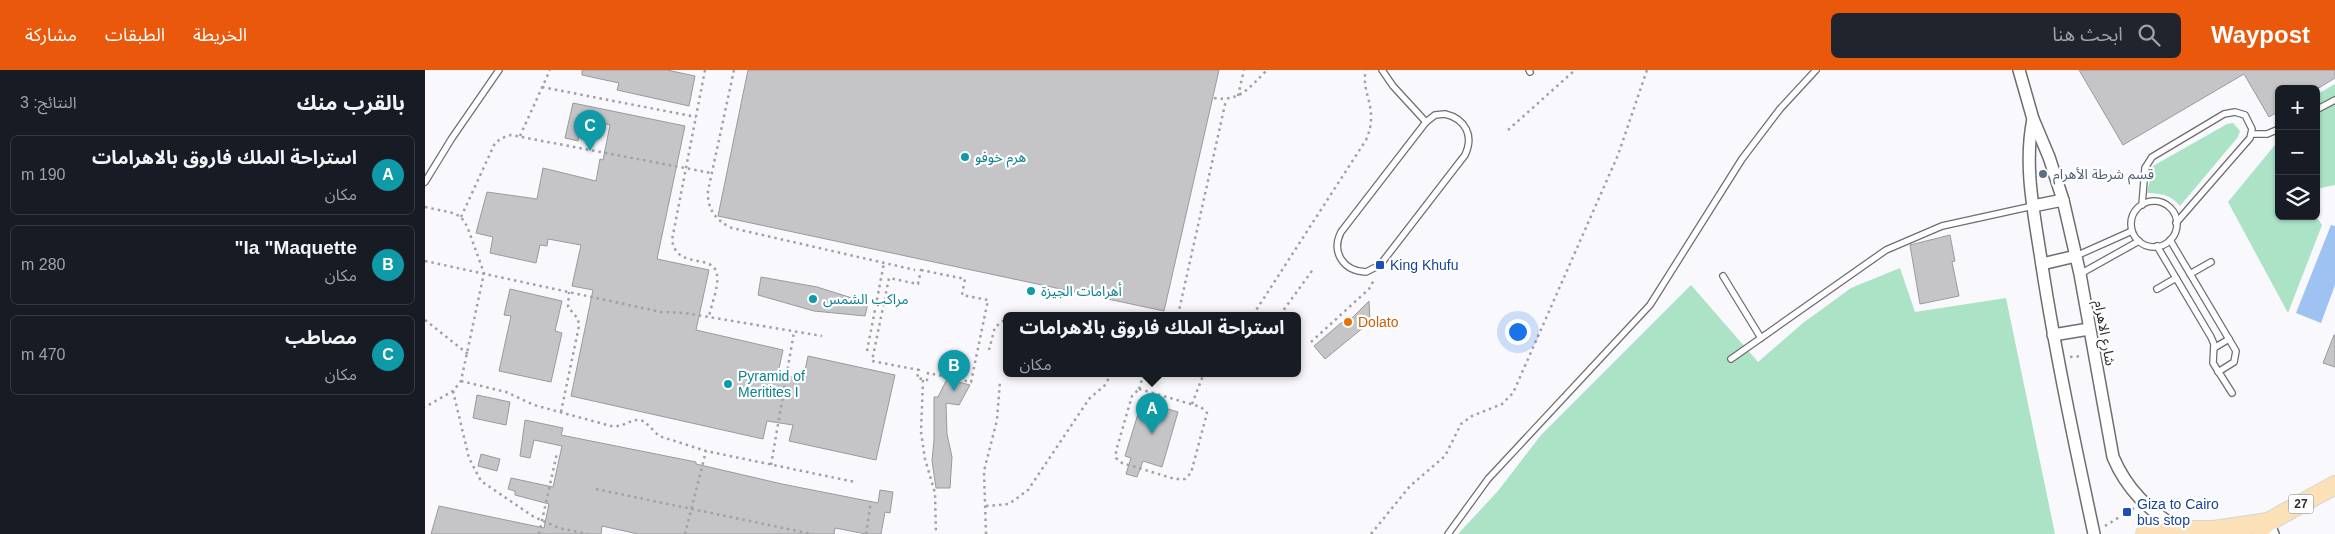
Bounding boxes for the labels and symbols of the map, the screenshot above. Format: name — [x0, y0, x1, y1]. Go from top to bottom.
pin: C — [574, 110, 606, 151]
place label: هرم خوفو — [975, 149, 1026, 168]
marker: هرم خوفو — [959, 151, 971, 163]
place label: قسم شرطة الأهرام — [2053, 166, 2154, 185]
marker: قسم شرطة الأهرام — [2037, 168, 2049, 180]
place label: King Khufu — [1390, 257, 1459, 273]
marker: King Khufu — [1374, 259, 1386, 271]
place label: أهرامات الجيزة — [1041, 282, 1122, 300]
marker: أهرامات الجيزة — [1025, 285, 1037, 297]
place label: مراكب الشمس — [823, 291, 909, 308]
marker: مراكب الشمس — [807, 293, 819, 305]
street label: شارع الاهرام — [2088, 299, 2119, 367]
place label: Dolato — [1358, 314, 1399, 330]
marker: Dolato — [1342, 316, 1354, 328]
your location — [1505, 319, 1531, 345]
pin: B — [938, 350, 970, 391]
place label: Pyramid of Meritites I — [738, 368, 805, 400]
marker: Pyramid of Meritites I — [722, 378, 734, 390]
pin: A — [1136, 393, 1168, 434]
road number: 27 — [2289, 494, 2313, 514]
place label: Giza to Cairo bus stop — [2137, 496, 2219, 528]
marker: Giza to Cairo bus stop — [2121, 506, 2133, 518]

